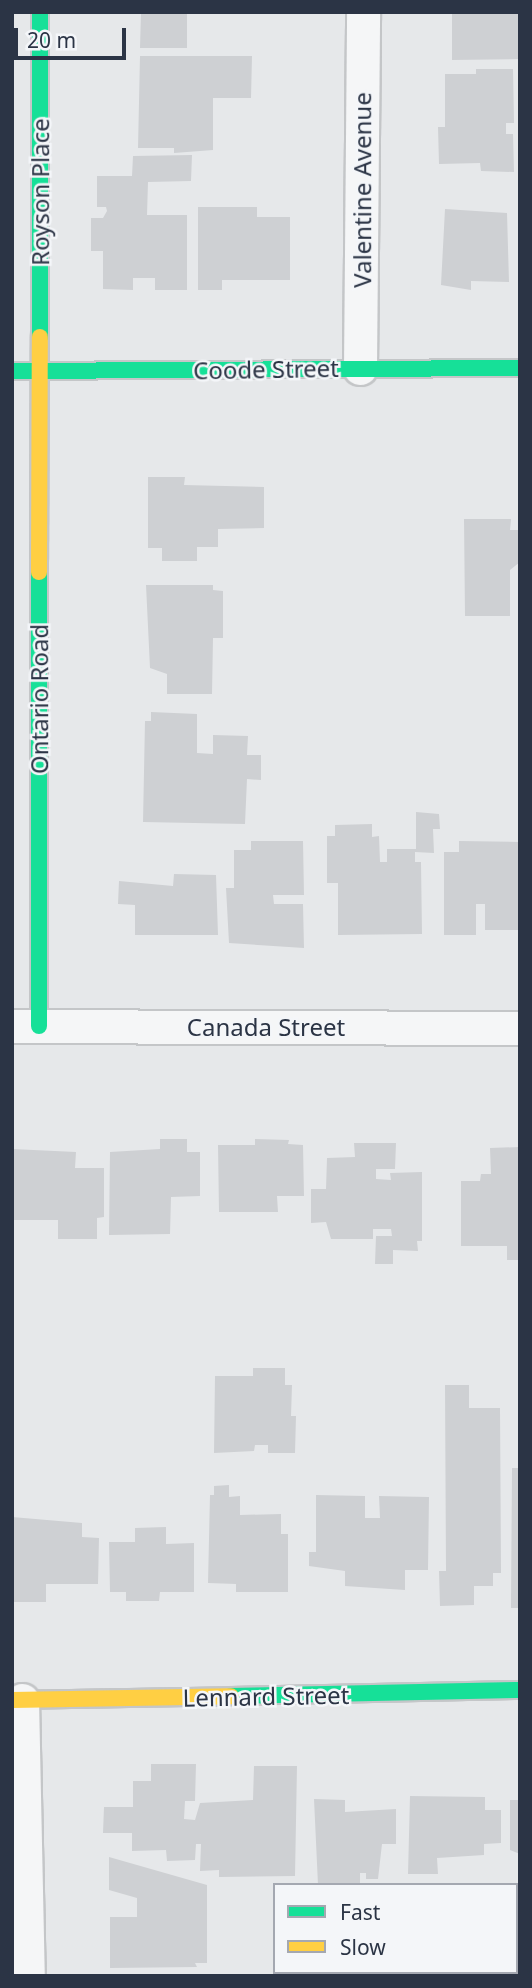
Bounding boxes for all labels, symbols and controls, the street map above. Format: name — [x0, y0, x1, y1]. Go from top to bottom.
scale bar — [18, 14, 130, 58]
text: 20 m — [27, 26, 76, 54]
street label: Valentine Avenue — [348, 92, 376, 288]
street label: Royson Place — [26, 118, 54, 266]
street label: Coode Street — [193, 353, 339, 385]
street label: Ontario Road — [25, 624, 53, 774]
street label: Canada Street — [187, 1013, 345, 1041]
street label: Lennard Street — [182, 1680, 350, 1712]
legend — [273, 1883, 518, 1974]
text: Fast — [340, 1898, 380, 1926]
text: Slow — [340, 1933, 386, 1961]

